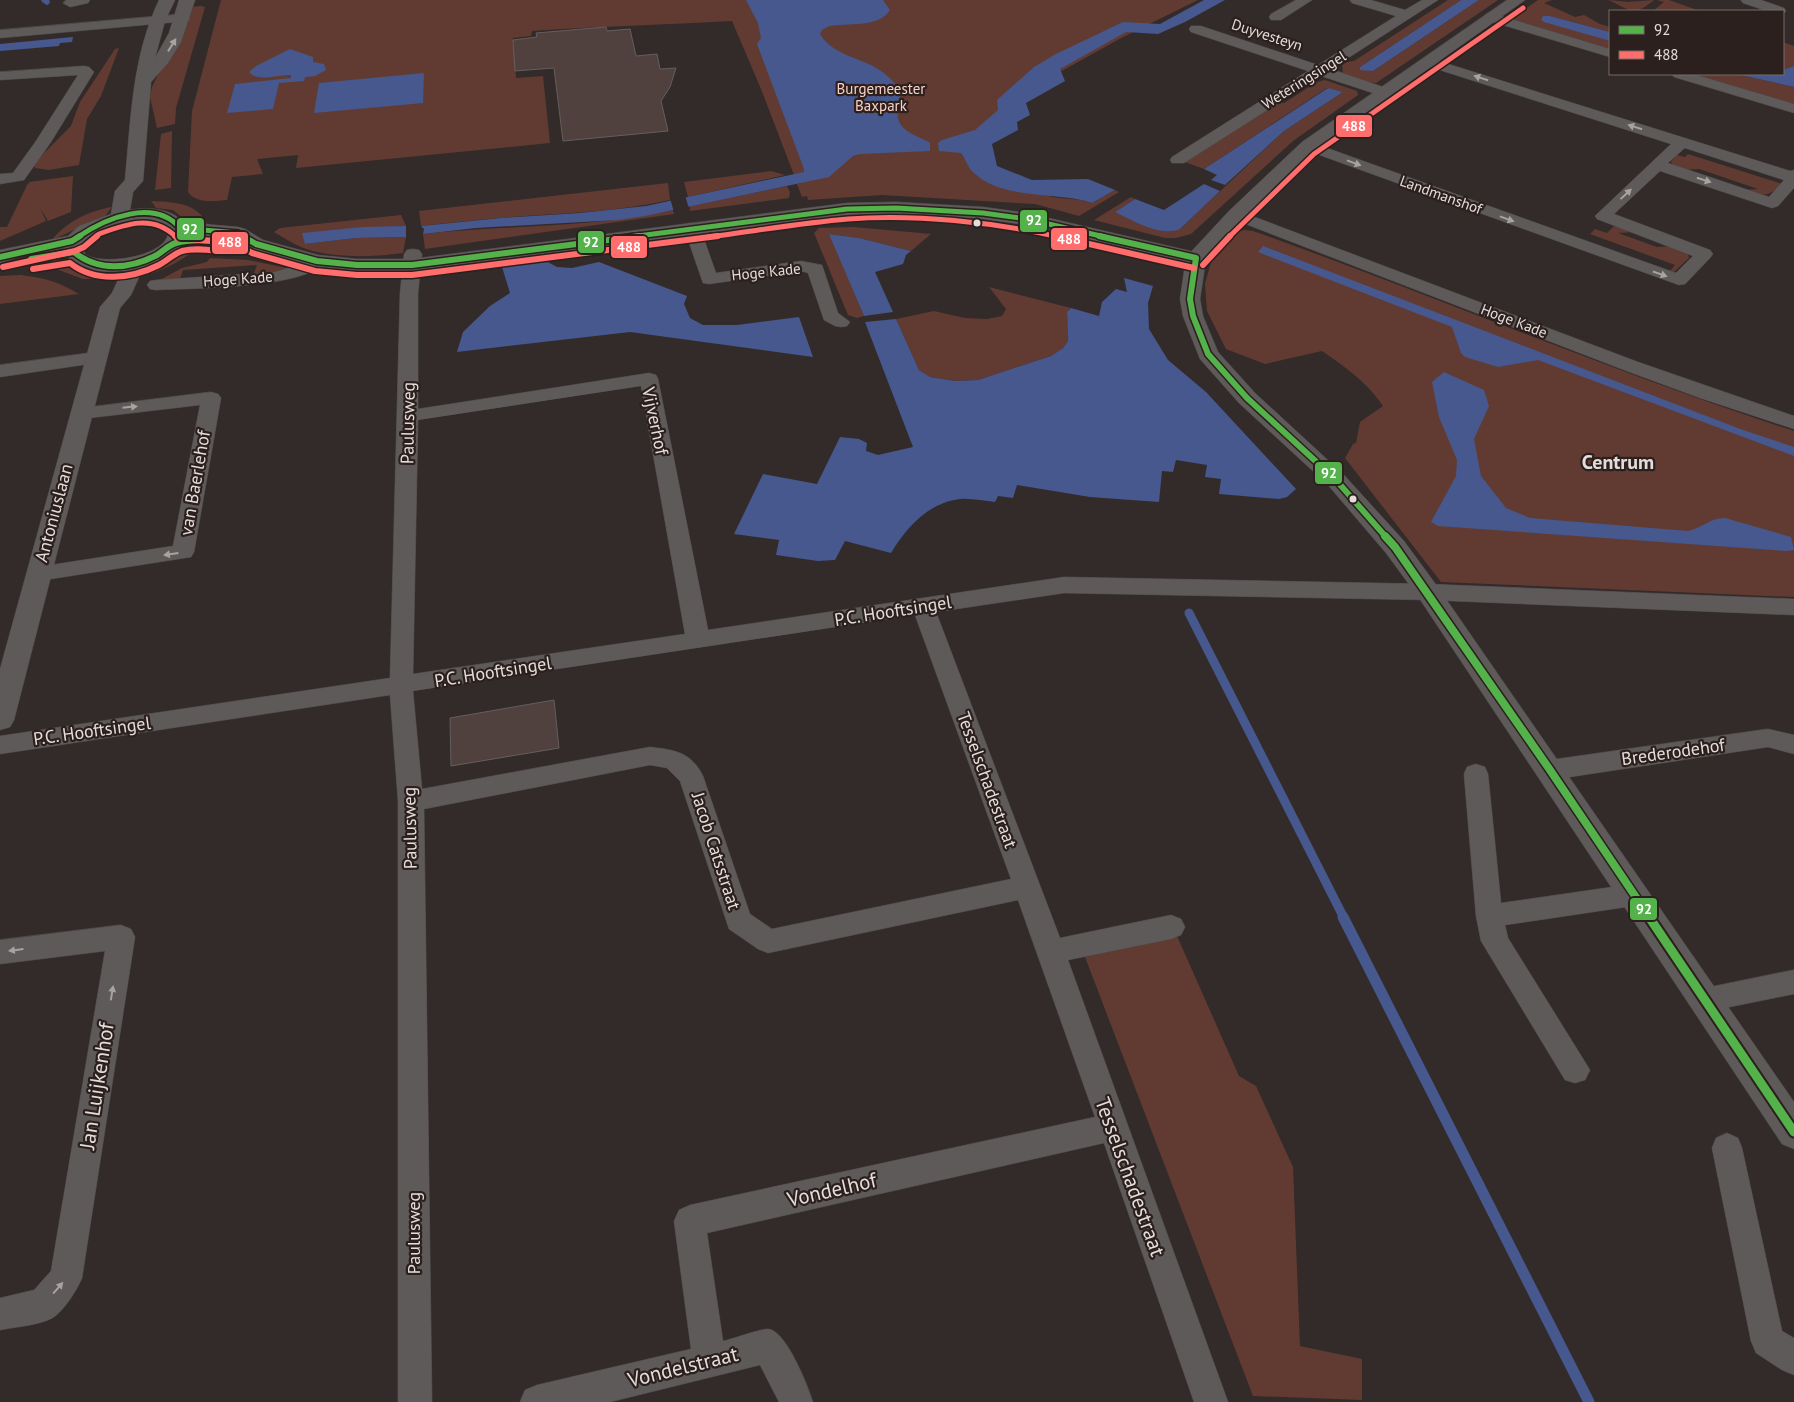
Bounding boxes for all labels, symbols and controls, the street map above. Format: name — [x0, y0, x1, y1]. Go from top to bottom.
legend — [1609, 10, 1784, 75]
street label: Duyvesteyn — [1229, 14, 1305, 55]
text: 92 — [1654, 20, 1670, 39]
one-way arrow — [167, 38, 176, 52]
text: 488 — [1654, 45, 1679, 64]
street label: Weteringsingel — [1258, 46, 1350, 113]
one-way arrow — [1473, 74, 1488, 81]
park label: Burgemeester Baxpark — [837, 79, 925, 115]
line badge: 488 — [1335, 114, 1373, 138]
text: 488 — [1342, 117, 1366, 135]
one-way arrow — [1628, 123, 1643, 131]
one-way arrow — [1347, 159, 1362, 167]
street label: Landmanshof — [1397, 171, 1486, 219]
one-way arrow — [1697, 177, 1712, 185]
one-way arrow — [1620, 188, 1632, 200]
line badge: 92 — [1019, 209, 1048, 233]
text: 92 — [1026, 211, 1042, 229]
one-way arrow — [1500, 215, 1515, 223]
line badge: 92 — [176, 217, 205, 241]
unlabelled marker — [972, 218, 982, 228]
text: 92 — [182, 220, 198, 238]
line badge: 488 — [1050, 227, 1088, 251]
line badge: 92 — [577, 230, 605, 254]
text: 488 — [1057, 230, 1081, 248]
line badge: 488 — [211, 231, 249, 255]
text: 488 — [218, 233, 242, 251]
text: 92 — [583, 233, 599, 251]
line badge: 488 — [610, 235, 648, 259]
text: 488 — [617, 238, 641, 256]
street label: Hoge Kade — [730, 258, 802, 285]
street label: Hoge Kade — [203, 267, 273, 290]
one-way arrow — [1653, 270, 1668, 278]
street label: Hoge Kade — [1478, 299, 1550, 342]
street label: Paulusweg — [395, 382, 420, 464]
street label: Vijverhof — [637, 384, 674, 458]
one-way arrow — [122, 403, 138, 411]
street label: van Baerlehof — [174, 427, 215, 537]
district label: Centrum — [1582, 449, 1654, 475]
street label: Antoniuslaan — [29, 461, 78, 565]
line badge: 92 — [1314, 461, 1343, 485]
text: 92 — [1321, 464, 1337, 482]
unlabelled marker — [1348, 494, 1358, 504]
one-way arrow — [163, 550, 179, 558]
street label: P.C. Hooftsingel — [833, 590, 954, 631]
street label: P.C. Hooftsingel — [433, 651, 554, 692]
street label: Tesselschadestraat — [952, 708, 1023, 851]
street label: P.C. Hooftsingel — [32, 711, 153, 750]
street label: Brederodehof — [1620, 733, 1727, 770]
street label: Paulusweg — [397, 787, 422, 869]
street label: Jacob Catsstraat — [686, 788, 746, 913]
line badge: 92 — [1629, 897, 1658, 921]
text: 92 — [1636, 900, 1652, 918]
one-way arrow — [8, 947, 24, 955]
one-way arrow — [109, 984, 117, 1000]
street label: Jan Luijkenhof — [73, 1019, 120, 1152]
street label: Tesselschadestraat — [1089, 1094, 1172, 1260]
street label: Vondelhof — [784, 1166, 880, 1213]
street label: Paulusweg — [402, 1192, 425, 1274]
one-way arrow — [52, 1282, 63, 1295]
street label: Vondelstraat — [624, 1340, 741, 1393]

